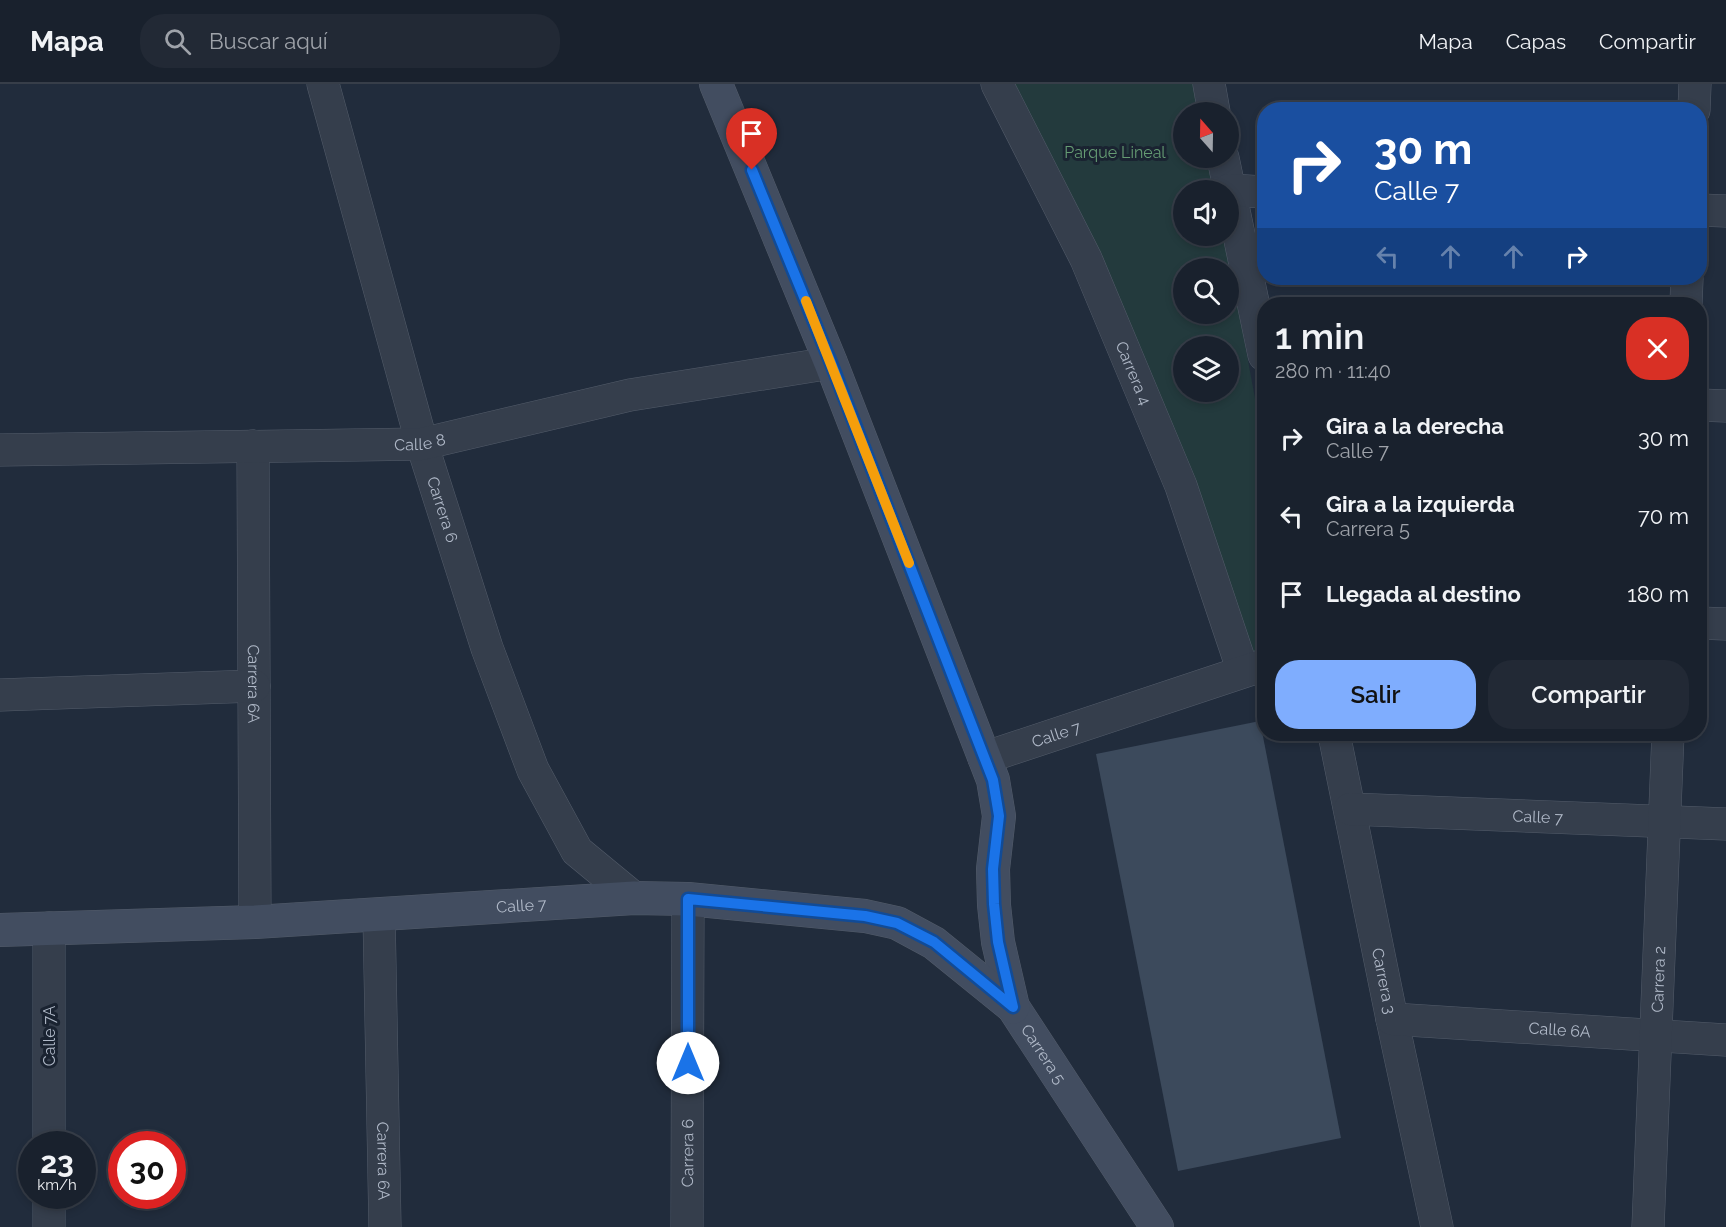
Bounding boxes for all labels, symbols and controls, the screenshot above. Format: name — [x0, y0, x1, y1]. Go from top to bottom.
search box — [140, 14, 560, 68]
text: Mapa — [30, 25, 104, 58]
icon: search — [161, 25, 194, 58]
text: Buscar aquí — [209, 28, 328, 54]
text: Mapa — [1418, 29, 1473, 54]
text: Capas — [1506, 29, 1566, 54]
text: Compartir — [1599, 29, 1696, 54]
north arrow — [1173, 102, 1239, 168]
map controls — [1173, 102, 1239, 402]
pin — [726, 108, 777, 170]
icon: arrive — [735, 117, 768, 150]
text: 30 m — [1374, 125, 1472, 174]
icon: right — [1275, 126, 1353, 204]
park label: Parque Lineal — [1064, 143, 1166, 162]
text: Calle 7 — [1374, 175, 1459, 206]
button: sound — [1173, 180, 1239, 246]
icon: left — [1371, 240, 1404, 273]
icon: ahead — [1434, 240, 1467, 273]
icon: ahead — [1497, 240, 1530, 273]
icon: right — [1560, 240, 1593, 273]
button: search — [1173, 258, 1239, 324]
text: 1 min — [1275, 315, 1364, 357]
button: close — [1626, 317, 1689, 380]
button: layers — [1173, 336, 1239, 402]
street label: Carrera 4 — [1112, 338, 1156, 408]
text: 280 m · 11:40 — [1275, 359, 1391, 383]
text: Gira a la derecha — [1326, 413, 1504, 439]
icon: right — [1275, 422, 1308, 455]
text: 30 m — [1638, 425, 1689, 451]
street label: Calle 8 — [394, 429, 447, 454]
text: Calle 7 — [1326, 439, 1389, 463]
street label: Carrera 6 — [423, 474, 462, 545]
text: Gira a la izquierda — [1326, 491, 1515, 517]
icon: left — [1275, 500, 1308, 533]
text: 70 m — [1638, 503, 1689, 529]
text: Carrera 5 — [1326, 517, 1410, 541]
icon: arrive — [1275, 578, 1308, 611]
text: Llegada al destino — [1326, 581, 1521, 607]
text: 180 m — [1627, 581, 1689, 607]
street label: Carrera 6A — [244, 645, 264, 724]
button: Salir — [1275, 660, 1476, 729]
button: Compartir — [1488, 660, 1689, 729]
street label: Calle 7 — [1029, 717, 1083, 751]
street label: Calle 7 — [1512, 806, 1564, 827]
street label: Calle 7 — [496, 894, 548, 916]
street label: Carrera 2 — [1647, 945, 1669, 1013]
street label: Carrera 3 — [1368, 946, 1400, 1016]
street label: Calle 7A — [40, 1006, 59, 1066]
street label: Calle 6A — [1528, 1018, 1591, 1041]
street label: Carrera 5 — [1017, 1021, 1070, 1087]
position arrow — [656, 1031, 720, 1095]
street label: Carrera 6 — [678, 1119, 697, 1187]
street label: Carrera 6A — [373, 1121, 394, 1201]
speed limit sign: 30 — [108, 1131, 186, 1209]
text: 23 — [40, 1145, 74, 1180]
text: km/h — [37, 1176, 77, 1194]

